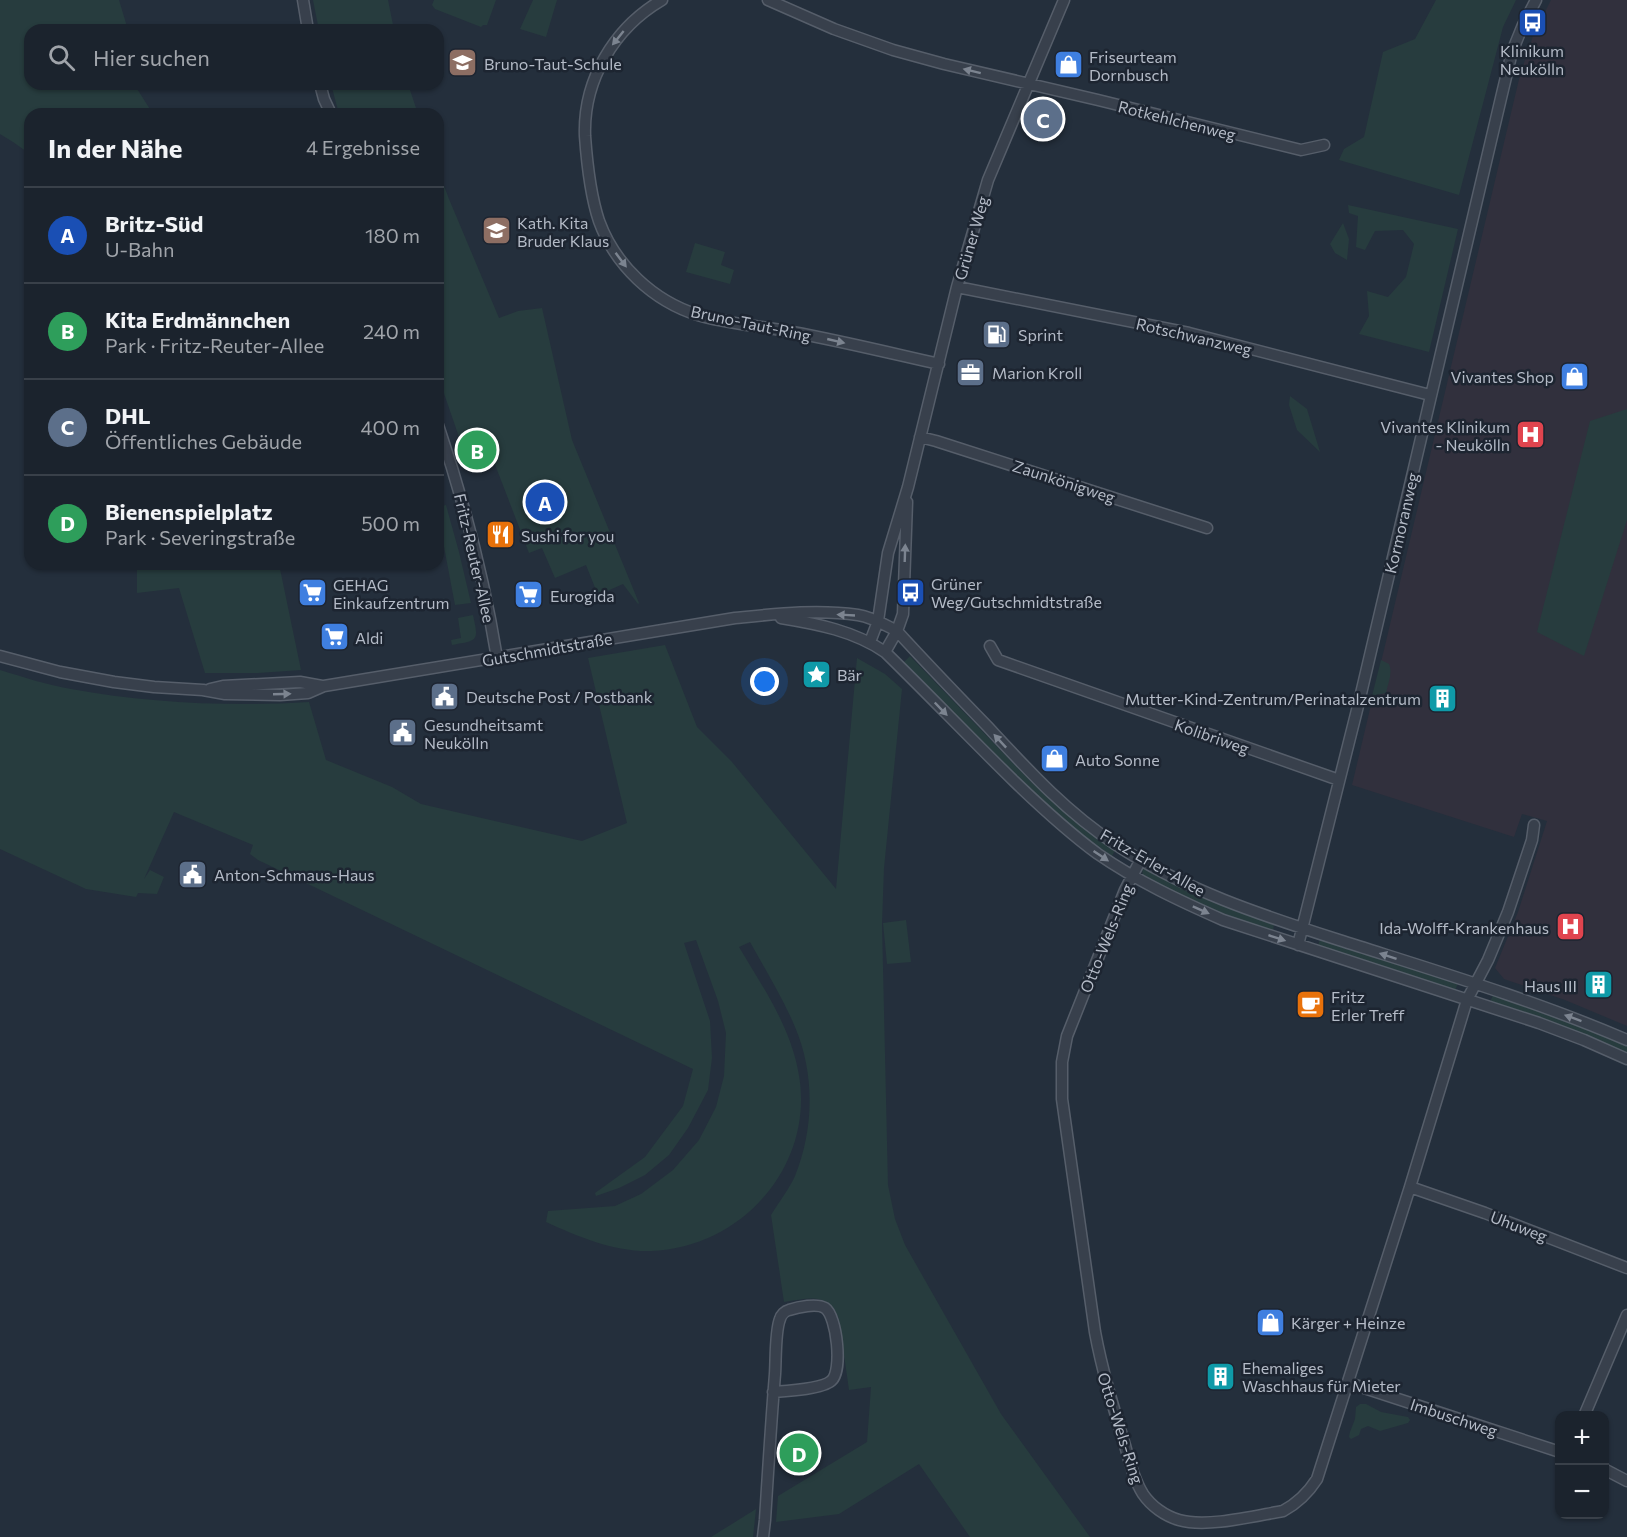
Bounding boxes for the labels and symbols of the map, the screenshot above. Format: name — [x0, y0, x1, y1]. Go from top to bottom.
bus stop icon: Klinikum Neukölln — [1516, 6, 1548, 38]
one-way arrow — [612, 30, 625, 46]
place label: Klinikum Neukölln — [1500, 41, 1564, 78]
school or university icon: Bruno-Taut-Schule — [447, 47, 479, 79]
place label: Friseurteam Dornbusch — [1089, 47, 1177, 84]
shop icon: Friseurteam Dornbusch — [1052, 49, 1084, 81]
place label: Bruno-Taut-Schule — [484, 54, 622, 73]
one-way arrow — [963, 65, 981, 75]
pin: C — [1024, 96, 1062, 142]
street label: Rotkehlchenweg — [1116, 96, 1238, 144]
street label: Grüner Weg — [950, 194, 992, 282]
place label: Kath. Kita Bruder Klaus — [517, 213, 609, 250]
school or university icon: Kath. Kita Bruder Klaus — [480, 215, 512, 247]
one-way arrow — [615, 251, 627, 267]
street label: Bruno-Taut-Ring — [689, 301, 813, 345]
street label: Rotschwanzweg — [1134, 313, 1254, 359]
fuel station icon: Sprint — [981, 318, 1013, 350]
place label: Sprint — [1018, 325, 1064, 344]
one-way arrow — [827, 337, 846, 346]
office icon: Marion Kroll — [955, 356, 987, 388]
shop icon: Vivantes Shop — [1559, 360, 1591, 392]
place label: Marion Kroll — [992, 363, 1082, 382]
place label: Vivantes Shop — [1451, 367, 1554, 386]
place label: Vivantes Klinikum - Neukölln — [1380, 417, 1510, 454]
hospital icon: Vivantes Klinikum - Neukölln — [1515, 419, 1547, 451]
pin: B — [458, 428, 496, 472]
street label: Zaunkönigweg — [1010, 455, 1118, 507]
street label: Kormoranweg — [1380, 470, 1422, 575]
pin: A — [526, 480, 564, 524]
street label: Fritz-Reuter-Allee — [451, 492, 499, 624]
restaurant icon: Sushi for you — [484, 519, 516, 551]
place label: Sushi for you — [521, 526, 614, 545]
one-way arrow — [901, 543, 910, 562]
place label: Grüner Weg/Gutschmidtstraße — [931, 574, 1102, 611]
place label: GEHAG Einkaufzentrum — [333, 575, 449, 612]
bus stop icon: Grüner Weg/Gutschmidtstraße — [894, 576, 926, 608]
supermarket icon: GEHAG Einkaufzentrum — [296, 577, 328, 609]
supermarket icon: Eurogida — [513, 579, 545, 611]
place label: Eurogida — [550, 586, 615, 605]
one-way arrow — [836, 610, 855, 619]
supermarket icon: Aldi — [318, 621, 350, 653]
place label: Aldi — [355, 628, 383, 647]
street label: Gutschmidtstraße — [480, 628, 614, 670]
place icon: Bär — [800, 658, 832, 690]
place label: Bär — [837, 665, 863, 684]
your location — [750, 667, 779, 696]
public building icon: Deutsche Post / Postbank — [429, 680, 461, 712]
building icon: Mutter-Kind-Zentrum/Perinatalzentrum — [1426, 682, 1458, 714]
place label: Deutsche Post / Postbank — [466, 687, 653, 706]
place label: Mutter-Kind-Zentrum/Perinatalzentrum — [1125, 689, 1421, 708]
one-way arrow — [273, 690, 292, 699]
one-way arrow — [934, 702, 948, 716]
street label: Kolibriweg — [1172, 714, 1252, 758]
place label: Gesundheitsamt Neukölln — [424, 715, 544, 752]
public building icon: Gesundheitsamt Neukölln — [387, 717, 419, 749]
one-way arrow — [994, 735, 1008, 749]
shop icon: Auto Sonne — [1038, 743, 1070, 775]
place label: Auto Sonne — [1075, 750, 1160, 769]
street label: Fritz-Erler-Allee — [1097, 824, 1209, 900]
one-way arrow — [1093, 850, 1109, 862]
public building icon: Anton-Schmaus-Haus — [177, 858, 209, 890]
place label: Anton-Schmaus-Haus — [214, 865, 374, 884]
street label: Otto-Wels-Ring — [1075, 880, 1137, 995]
one-way arrow — [1192, 906, 1209, 915]
hospital icon: Ida-Wolff-Krankenhaus — [1554, 911, 1586, 943]
place label: Ida-Wolff-Krankenhaus — [1379, 918, 1549, 937]
one-way arrow — [1268, 933, 1286, 943]
one-way arrow — [1379, 950, 1397, 960]
building icon: Haus III — [1582, 969, 1614, 1001]
place label: Haus III — [1524, 976, 1577, 995]
place label: Fritz Erler Treff — [1331, 987, 1405, 1024]
cafe icon: Fritz Erler Treff — [1294, 989, 1326, 1021]
one-way arrow — [1564, 1012, 1582, 1022]
street label: Uhuweg — [1488, 1206, 1550, 1246]
shop icon: Kärger + Heinze — [1254, 1306, 1286, 1338]
place label: Kärger + Heinze — [1291, 1313, 1405, 1332]
place label: Ehemaliges Waschhaus für Mieter — [1242, 1358, 1401, 1395]
building icon: Ehemaliges Waschhaus für Mieter — [1205, 1360, 1237, 1392]
street label: Otto-Wels-Ring — [1094, 1370, 1148, 1486]
street label: Imbuschweg — [1408, 1394, 1500, 1440]
pin: D — [780, 1430, 818, 1476]

